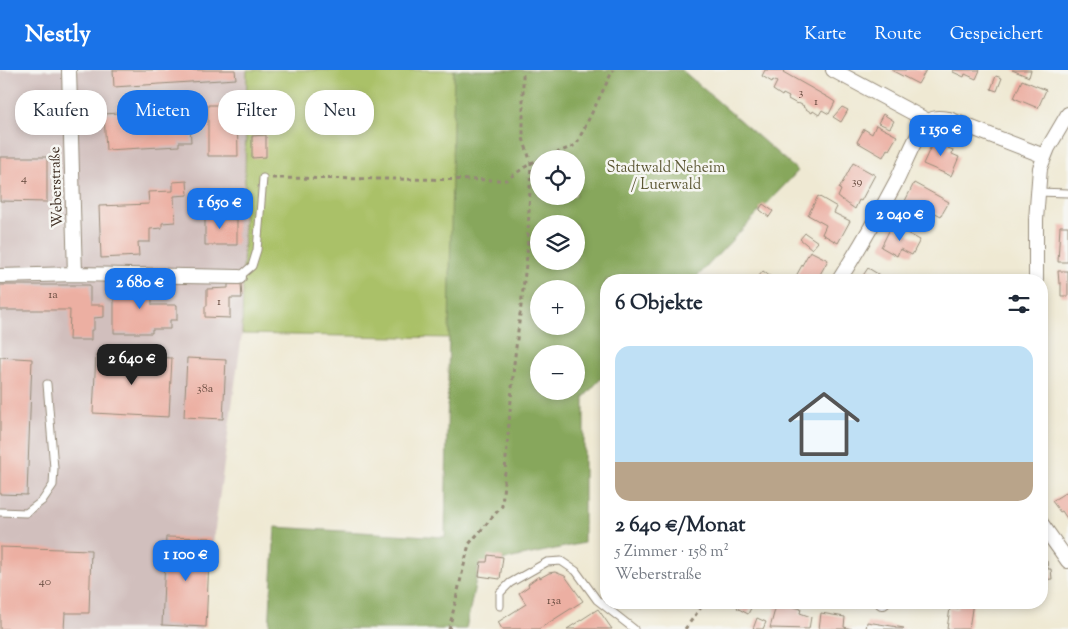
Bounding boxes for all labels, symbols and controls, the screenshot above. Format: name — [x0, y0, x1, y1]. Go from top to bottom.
text: Nestly — [25, 18, 91, 52]
text: Karte — [804, 22, 847, 48]
text: Route — [875, 22, 922, 48]
text: Gespeichert — [950, 22, 1043, 48]
house number: 3 — [799, 84, 804, 102]
chip: Kaufen — [15, 90, 107, 135]
chip: Mieten — [117, 90, 208, 135]
chip: Filter — [218, 90, 295, 135]
chip: Neu — [305, 90, 374, 135]
house number: 1 — [814, 93, 818, 111]
pin: 1 150 € — [895, 114, 987, 157]
text: 1 150 € — [920, 119, 962, 142]
street label: Weberstraße — [45, 146, 69, 228]
map controls — [530, 150, 585, 400]
button: locate — [530, 150, 585, 205]
park label: Stadtwald Neheim / Luerwald — [606, 158, 726, 196]
house number: 4 — [21, 170, 27, 188]
house number: 39 — [852, 173, 862, 191]
pin: 1 650 € — [174, 188, 266, 230]
text: 1 650 € — [198, 192, 242, 215]
pin: 2 040 € — [854, 200, 946, 242]
text: 2 040 € — [876, 204, 924, 227]
button: layers — [530, 215, 585, 270]
pin: 2 680 € — [94, 268, 186, 310]
text: 2 680 € — [116, 272, 164, 295]
button: + — [530, 280, 585, 335]
house number: 1a — [48, 286, 58, 304]
text: 6 Objekte — [615, 289, 703, 319]
icon: filters — [1005, 290, 1033, 318]
house number: 1 — [217, 293, 221, 311]
pin: 2 640 € — [86, 344, 178, 386]
button: − — [530, 345, 585, 400]
text: 2 640 € — [108, 348, 156, 371]
icon: home — [779, 379, 869, 469]
house number: 38a — [197, 380, 214, 398]
text: 2 640 €/Monat — [615, 511, 745, 541]
pin: 1 100 € — [140, 540, 232, 582]
text: 5 Zimmer · 158 m² — [615, 541, 729, 564]
text: 1 100 € — [164, 544, 208, 567]
text: Weberstraße — [615, 564, 702, 587]
house number: 40 — [39, 573, 51, 591]
house number: 13a — [547, 592, 562, 610]

